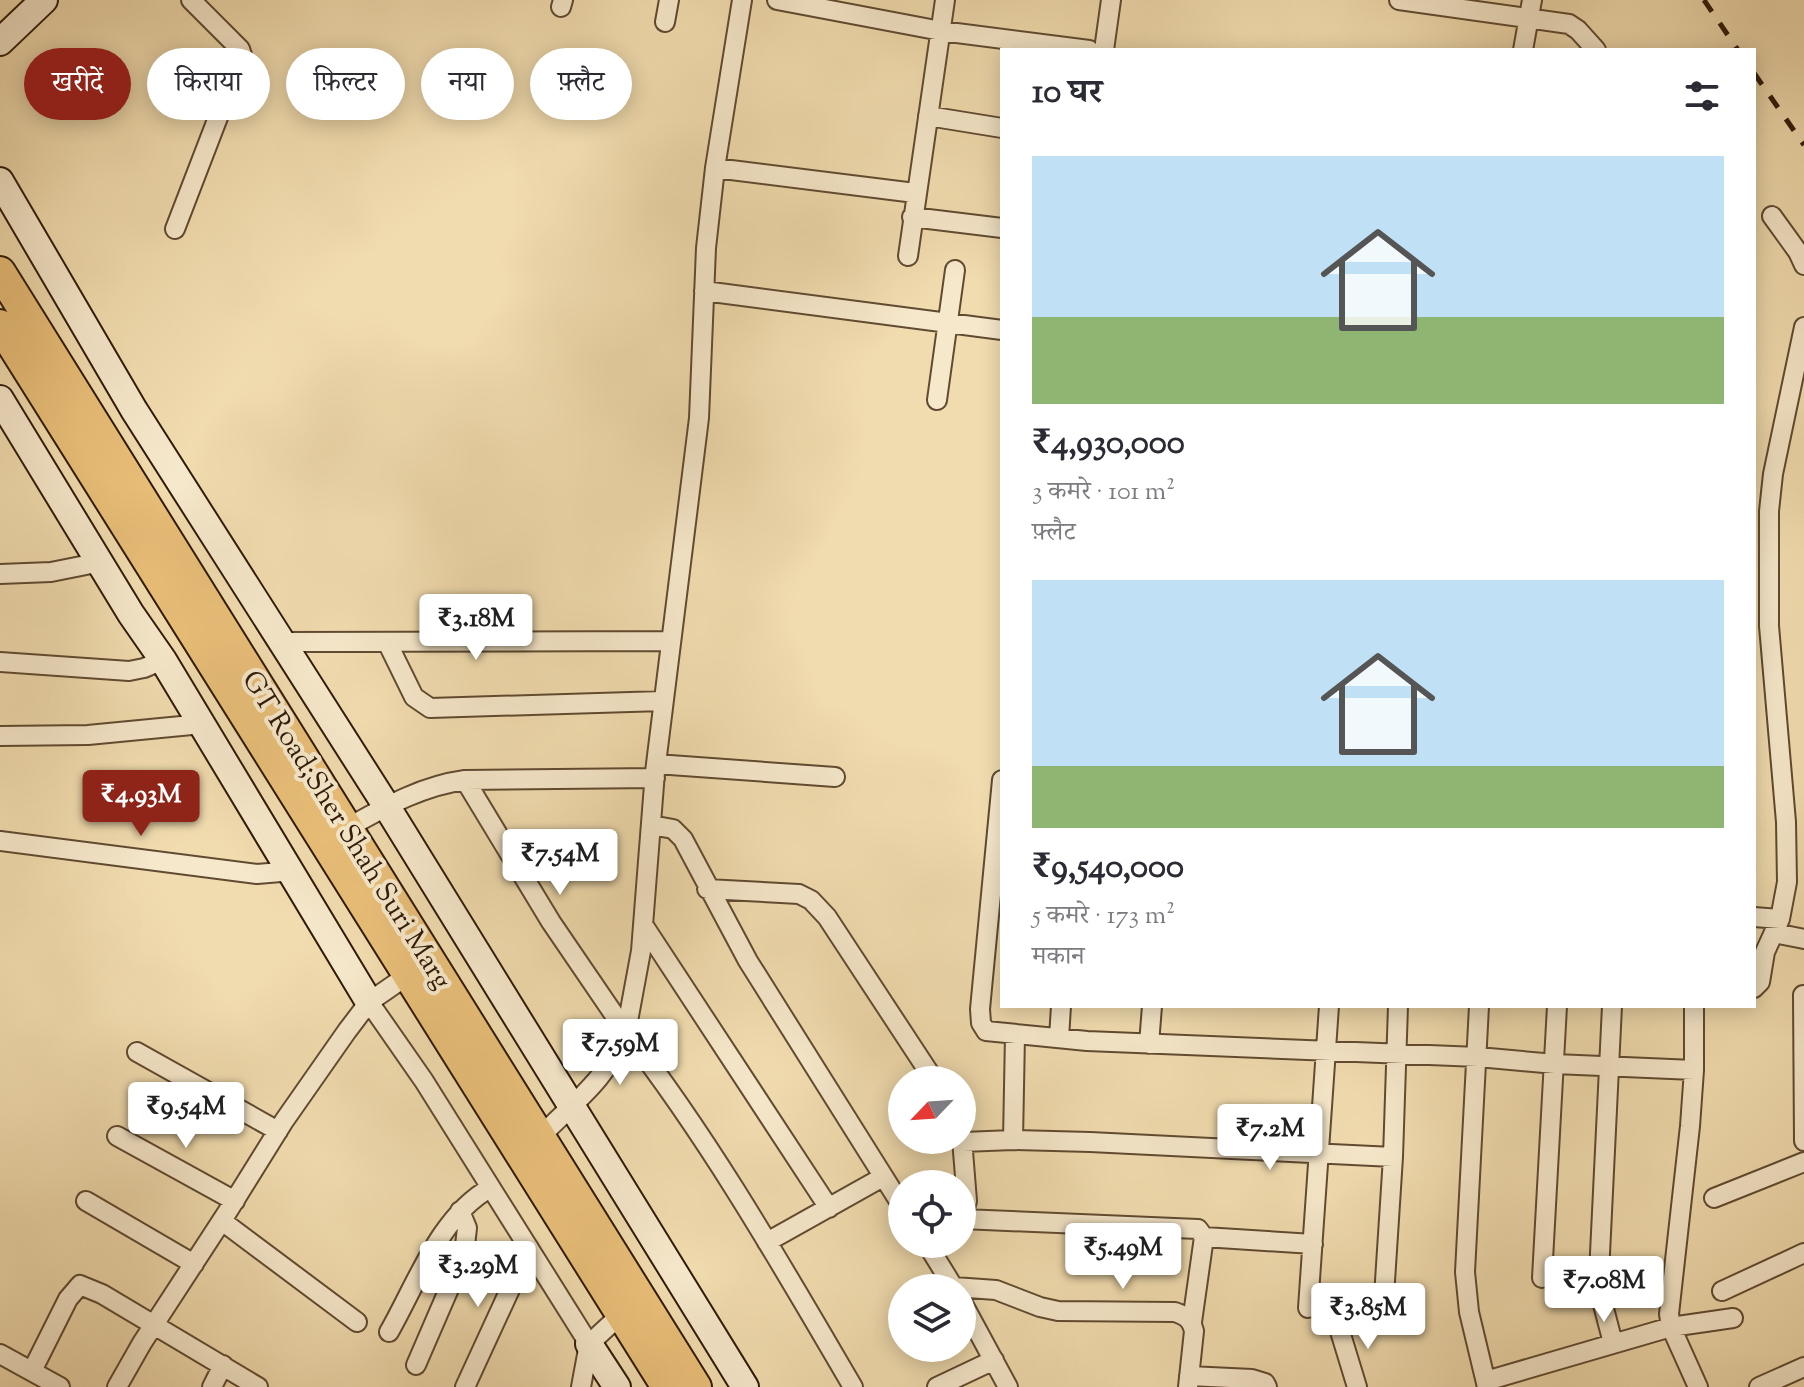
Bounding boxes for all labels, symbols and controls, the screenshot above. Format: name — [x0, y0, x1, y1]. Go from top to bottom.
chip: खरीदें — [24, 48, 131, 120]
chip: किराया — [147, 48, 270, 120]
chip: फ़िल्टर — [286, 48, 405, 120]
chip: नया — [421, 48, 514, 120]
chip: फ़्लैट — [530, 48, 632, 120]
text: 10 घर — [1032, 69, 1102, 118]
icon: filters — [1680, 74, 1724, 118]
icon: home — [1306, 208, 1450, 352]
text: ₹4,930,000 — [1032, 420, 1185, 469]
text: 3 कमरे · 101 m² — [1032, 474, 1175, 511]
text: फ़्लैट — [1032, 515, 1075, 552]
pin: ₹3.18M — [411, 594, 541, 662]
text: ₹3.18M — [437, 601, 515, 638]
icon: home — [1306, 632, 1450, 776]
street label: GT Road;Sher Shah Suri Marg — [231, 663, 460, 998]
pin: ₹4.93M — [76, 770, 206, 838]
text: ₹4.93M — [101, 777, 181, 814]
pin: ₹7.54M — [495, 829, 625, 897]
text: ₹7.54M — [521, 836, 599, 873]
text: ₹9,540,000 — [1032, 844, 1184, 893]
text: 5 कमरे · 173 m² — [1032, 898, 1175, 935]
text: मकान — [1032, 939, 1085, 976]
pin: ₹7.59M — [555, 1019, 685, 1087]
text: ₹7.59M — [581, 1026, 659, 1063]
north arrow — [888, 1066, 976, 1154]
map controls — [888, 1066, 976, 1362]
pin: ₹9.54M — [121, 1082, 251, 1150]
text: ₹9.54M — [146, 1089, 226, 1126]
pin: ₹7.2M — [1214, 1104, 1326, 1172]
text: ₹7.2M — [1235, 1111, 1305, 1148]
button: locate — [888, 1170, 976, 1258]
pin: ₹5.49M — [1058, 1223, 1188, 1291]
text: ₹5.49M — [1083, 1230, 1163, 1267]
pin: ₹3.29M — [413, 1241, 543, 1309]
text: ₹3.29M — [438, 1248, 518, 1285]
pin: ₹7.08M — [1539, 1256, 1669, 1324]
text: ₹7.08M — [1563, 1263, 1645, 1300]
button: layers — [888, 1274, 976, 1362]
pin: ₹3.85M — [1303, 1283, 1433, 1351]
text: ₹3.85M — [1329, 1290, 1407, 1327]

